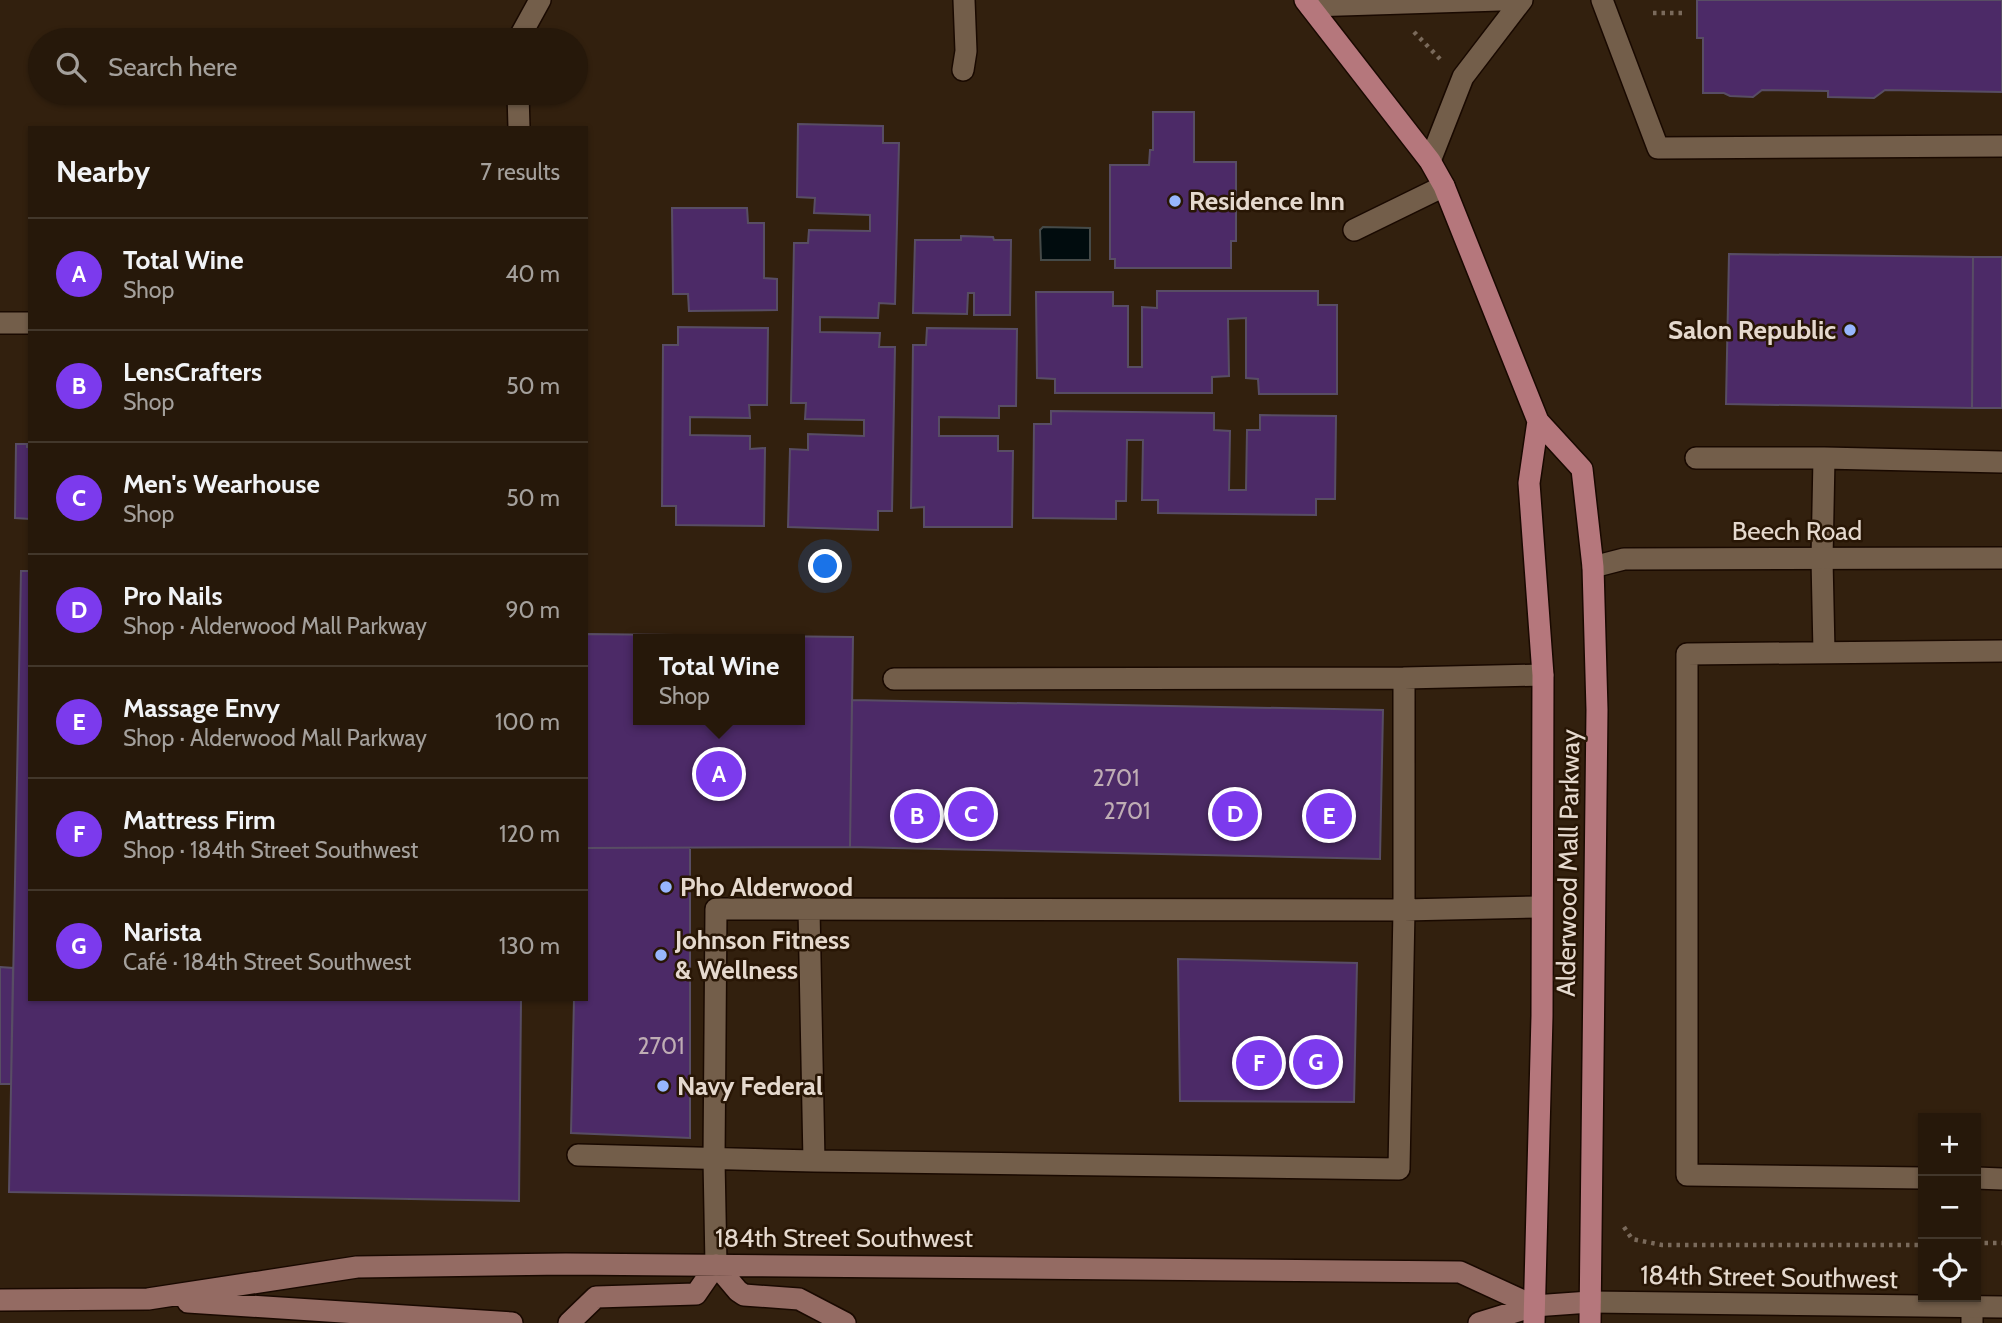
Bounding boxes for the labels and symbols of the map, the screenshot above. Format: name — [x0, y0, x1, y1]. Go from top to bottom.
place label: Residence Inn — [1189, 185, 1345, 217]
marker: Residence Inn — [1167, 193, 1183, 209]
place label: Salon Republic — [1668, 314, 1836, 346]
marker: Salon Republic — [1842, 322, 1858, 338]
street label: Beech Road — [1732, 515, 1862, 547]
your location — [808, 549, 842, 583]
street label: Alderwood Mall Parkway — [1550, 729, 1586, 997]
pin: A — [696, 748, 742, 800]
house number: 2701 — [1093, 764, 1139, 792]
pin: C — [948, 788, 994, 840]
pin: D — [1212, 788, 1258, 840]
pin: B — [894, 790, 940, 842]
pin: E — [1306, 790, 1352, 842]
house number: 2701 — [1104, 797, 1150, 825]
place label: Pho Alderwood — [680, 871, 853, 903]
marker: Pho Alderwood — [658, 879, 674, 895]
place label: Johnson Fitness & Wellness — [674, 924, 850, 986]
marker: Johnson Fitness & Wellness — [653, 947, 669, 963]
house number: 2701 — [638, 1032, 684, 1060]
pin: G — [1293, 1036, 1339, 1088]
pin: F — [1236, 1037, 1282, 1089]
place label: Navy Federal — [677, 1070, 823, 1102]
marker: Navy Federal — [655, 1078, 671, 1094]
street label: 184th Street Southwest — [715, 1222, 973, 1254]
street label: 184th Street Southwest — [1640, 1259, 1898, 1295]

